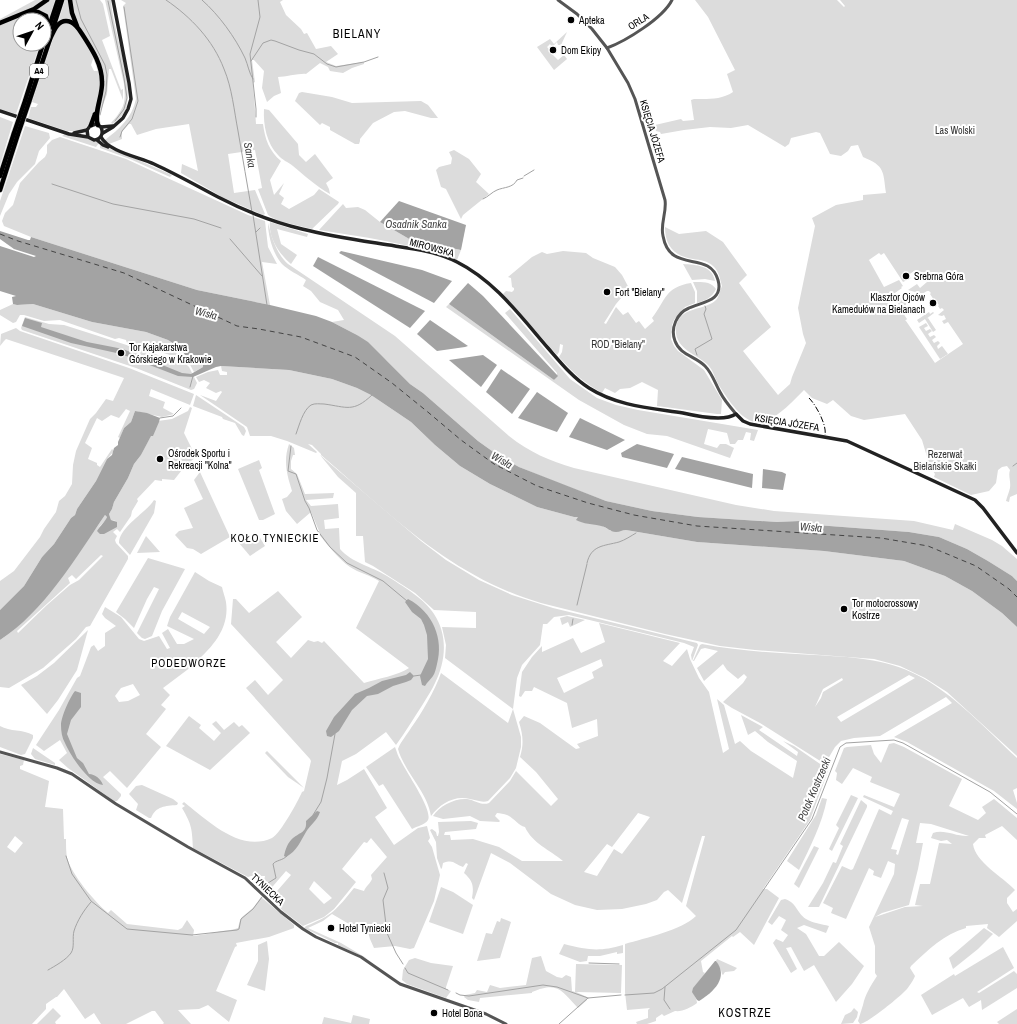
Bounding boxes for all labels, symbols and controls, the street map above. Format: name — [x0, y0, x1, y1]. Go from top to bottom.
street label: ORLA — [625, 10, 652, 33]
north arrow — [12, 12, 52, 52]
place label: Apteka — [578, 14, 605, 27]
marker: Apteka — [566, 15, 576, 25]
text: N — [32, 19, 47, 33]
district label: BIELANY — [333, 26, 381, 42]
place label: Dom Ekipy — [561, 44, 602, 57]
marker: Dom Ekipy — [548, 45, 558, 55]
road number: A4 — [30, 64, 48, 78]
street label: KSIĘCIA JÓZEFA — [637, 98, 668, 165]
park label: Las Wolski — [935, 124, 975, 137]
water label: Sanka — [241, 141, 259, 169]
water label: Osadnik Sanka — [385, 217, 447, 231]
street label: MIROWSKA — [408, 235, 456, 260]
place label: Srebrna Góra — [914, 270, 964, 283]
marker: Srebrna Góra — [901, 271, 911, 281]
place label: Fort "Bielany" — [615, 286, 665, 299]
marker: Fort "Bielany" — [602, 287, 612, 297]
place label: Klasztor Ojców Kamedułów na Bielanach — [832, 291, 925, 316]
marker: Klasztor Ojców Kamedułów na Bielanach — [928, 298, 938, 308]
water label: Wisła — [193, 303, 219, 323]
park label: ROD "Bielany" — [591, 338, 645, 351]
place label: Tor Kajakarstwa Górskiego w Krakowie — [129, 341, 212, 366]
marker: Tor Kajakarstwa Górskiego w Krakowie — [116, 348, 126, 358]
street label: KSIĘCIA JÓZEFA — [754, 411, 821, 434]
place label: Ośrodek Sportu i Rekreacji "Kolna" — [168, 447, 232, 472]
water label: Wisła — [489, 448, 515, 472]
park label: Rezerwat Bielańskie Skałki — [914, 448, 976, 473]
marker: Ośrodek Sportu i Rekreacji "Kolna" — [155, 454, 165, 464]
water label: Wisła — [799, 519, 823, 535]
district label: KOŁO TYNIECKIE — [230, 531, 320, 545]
place label: Tor motocrossowy Kostrze — [852, 597, 919, 622]
marker: Tor motocrossowy Kostrze — [839, 604, 849, 614]
district label: PODEDWORZE — [151, 656, 227, 670]
water label: Potok Kostrzecki — [794, 755, 834, 823]
street label: TYNIECKA — [248, 871, 287, 908]
place label: Hotel Tyniecki — [339, 922, 391, 935]
marker: Hotel Tyniecki — [326, 923, 336, 933]
district label: KOSTRZE — [718, 1005, 772, 1021]
place label: Hotel Bona — [442, 1007, 483, 1020]
marker: Hotel Bona — [429, 1008, 439, 1018]

